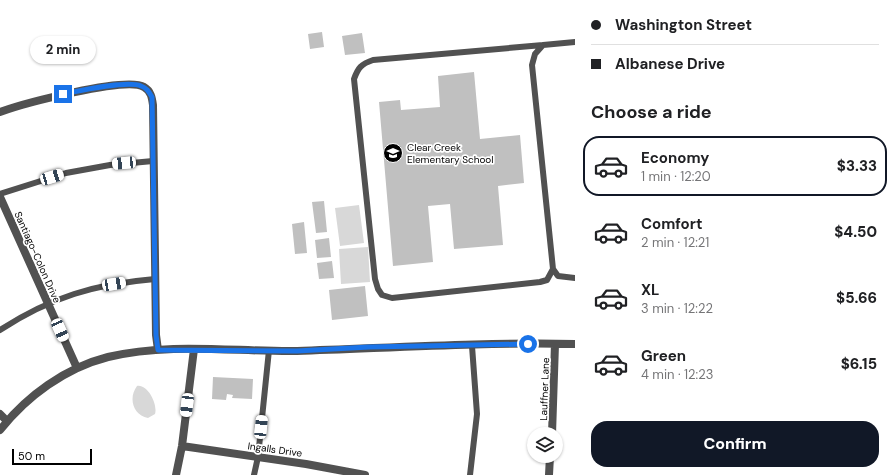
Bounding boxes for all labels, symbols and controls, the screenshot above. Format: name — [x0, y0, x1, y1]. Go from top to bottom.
text: Washington Street — [615, 15, 752, 35]
callout: 2 min — [30, 36, 96, 64]
text: 2 min — [46, 41, 80, 58]
text: Albanese Drive — [615, 54, 725, 74]
route end — [54, 85, 72, 103]
text: Choose a ride — [591, 100, 712, 124]
place label: Clear Creek Elementary School — [407, 141, 494, 166]
school or university icon: Clear Creek Elementary School — [382, 142, 404, 164]
icon: car — [593, 148, 629, 184]
text: Economy — [641, 148, 709, 168]
car — [112, 156, 136, 170]
text: $3.33 — [837, 156, 877, 176]
car — [39, 168, 65, 186]
text: 1 min · 12:20 — [641, 168, 711, 185]
street label: Santiago-Colon Drive — [12, 209, 64, 305]
icon: car — [593, 214, 629, 250]
text: Comfort — [641, 214, 702, 234]
text: $4.50 — [834, 222, 877, 242]
text: 2 min · 12:21 — [641, 234, 709, 251]
car — [101, 276, 127, 292]
icon: car — [593, 280, 629, 316]
text: XL — [641, 280, 659, 300]
text: $5.66 — [836, 288, 877, 308]
text: 3 min · 12:22 — [641, 300, 713, 317]
car — [50, 317, 70, 343]
route start — [519, 335, 537, 353]
icon: car — [593, 346, 629, 382]
text: Green — [641, 346, 686, 366]
text: $6.15 — [841, 354, 877, 374]
street label: Lauffner Lane — [537, 357, 552, 421]
text: 4 min · 12:23 — [641, 366, 713, 383]
car — [180, 392, 194, 418]
car — [254, 414, 268, 440]
button: Confirm — [591, 421, 879, 467]
map controls — [527, 427, 563, 463]
button: layers — [527, 427, 563, 463]
street label: Ingalls Drive — [247, 439, 303, 460]
scale bar — [12, 447, 92, 466]
text: 50 m — [18, 449, 45, 463]

